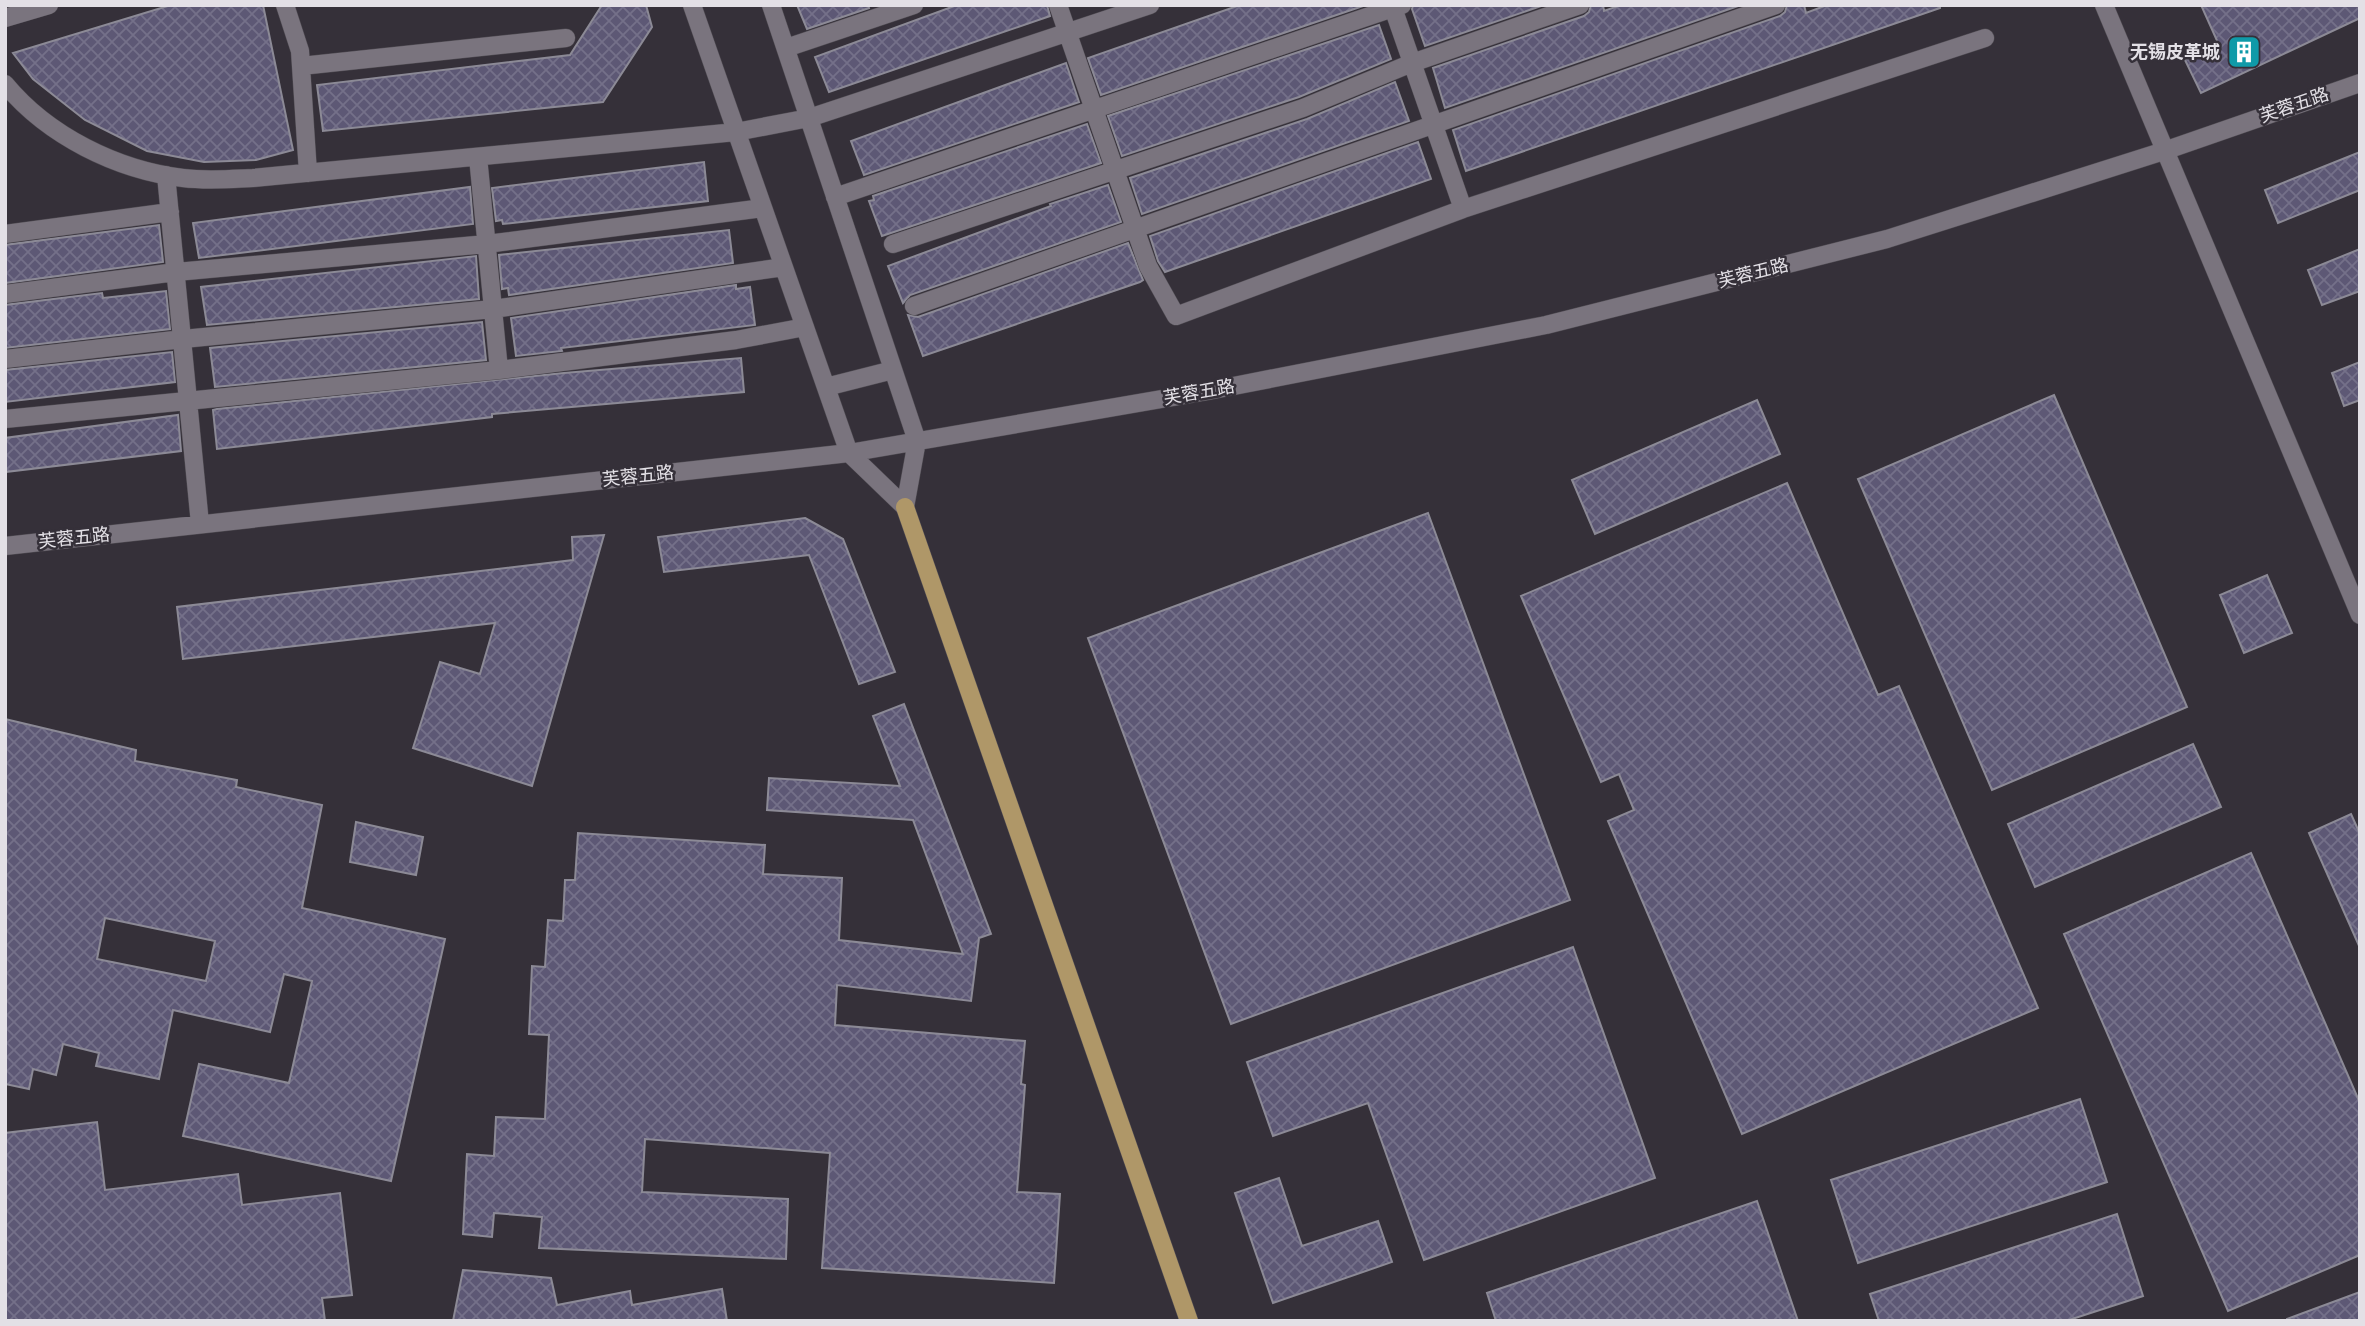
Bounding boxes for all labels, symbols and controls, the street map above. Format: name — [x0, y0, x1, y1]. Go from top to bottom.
building icon: 无锡皮革城 — [2225, 33, 2263, 71]
place label: 无锡皮革城 — [2130, 42, 2220, 62]
street label: 芙蓉五路 — [2257, 84, 2331, 126]
street label: 芙蓉五路 — [1716, 255, 1790, 291]
street label: 芙蓉五路 — [1162, 376, 1236, 408]
street label: 芙蓉五路 — [601, 462, 675, 490]
street label: 芙蓉五路 — [37, 524, 111, 552]

